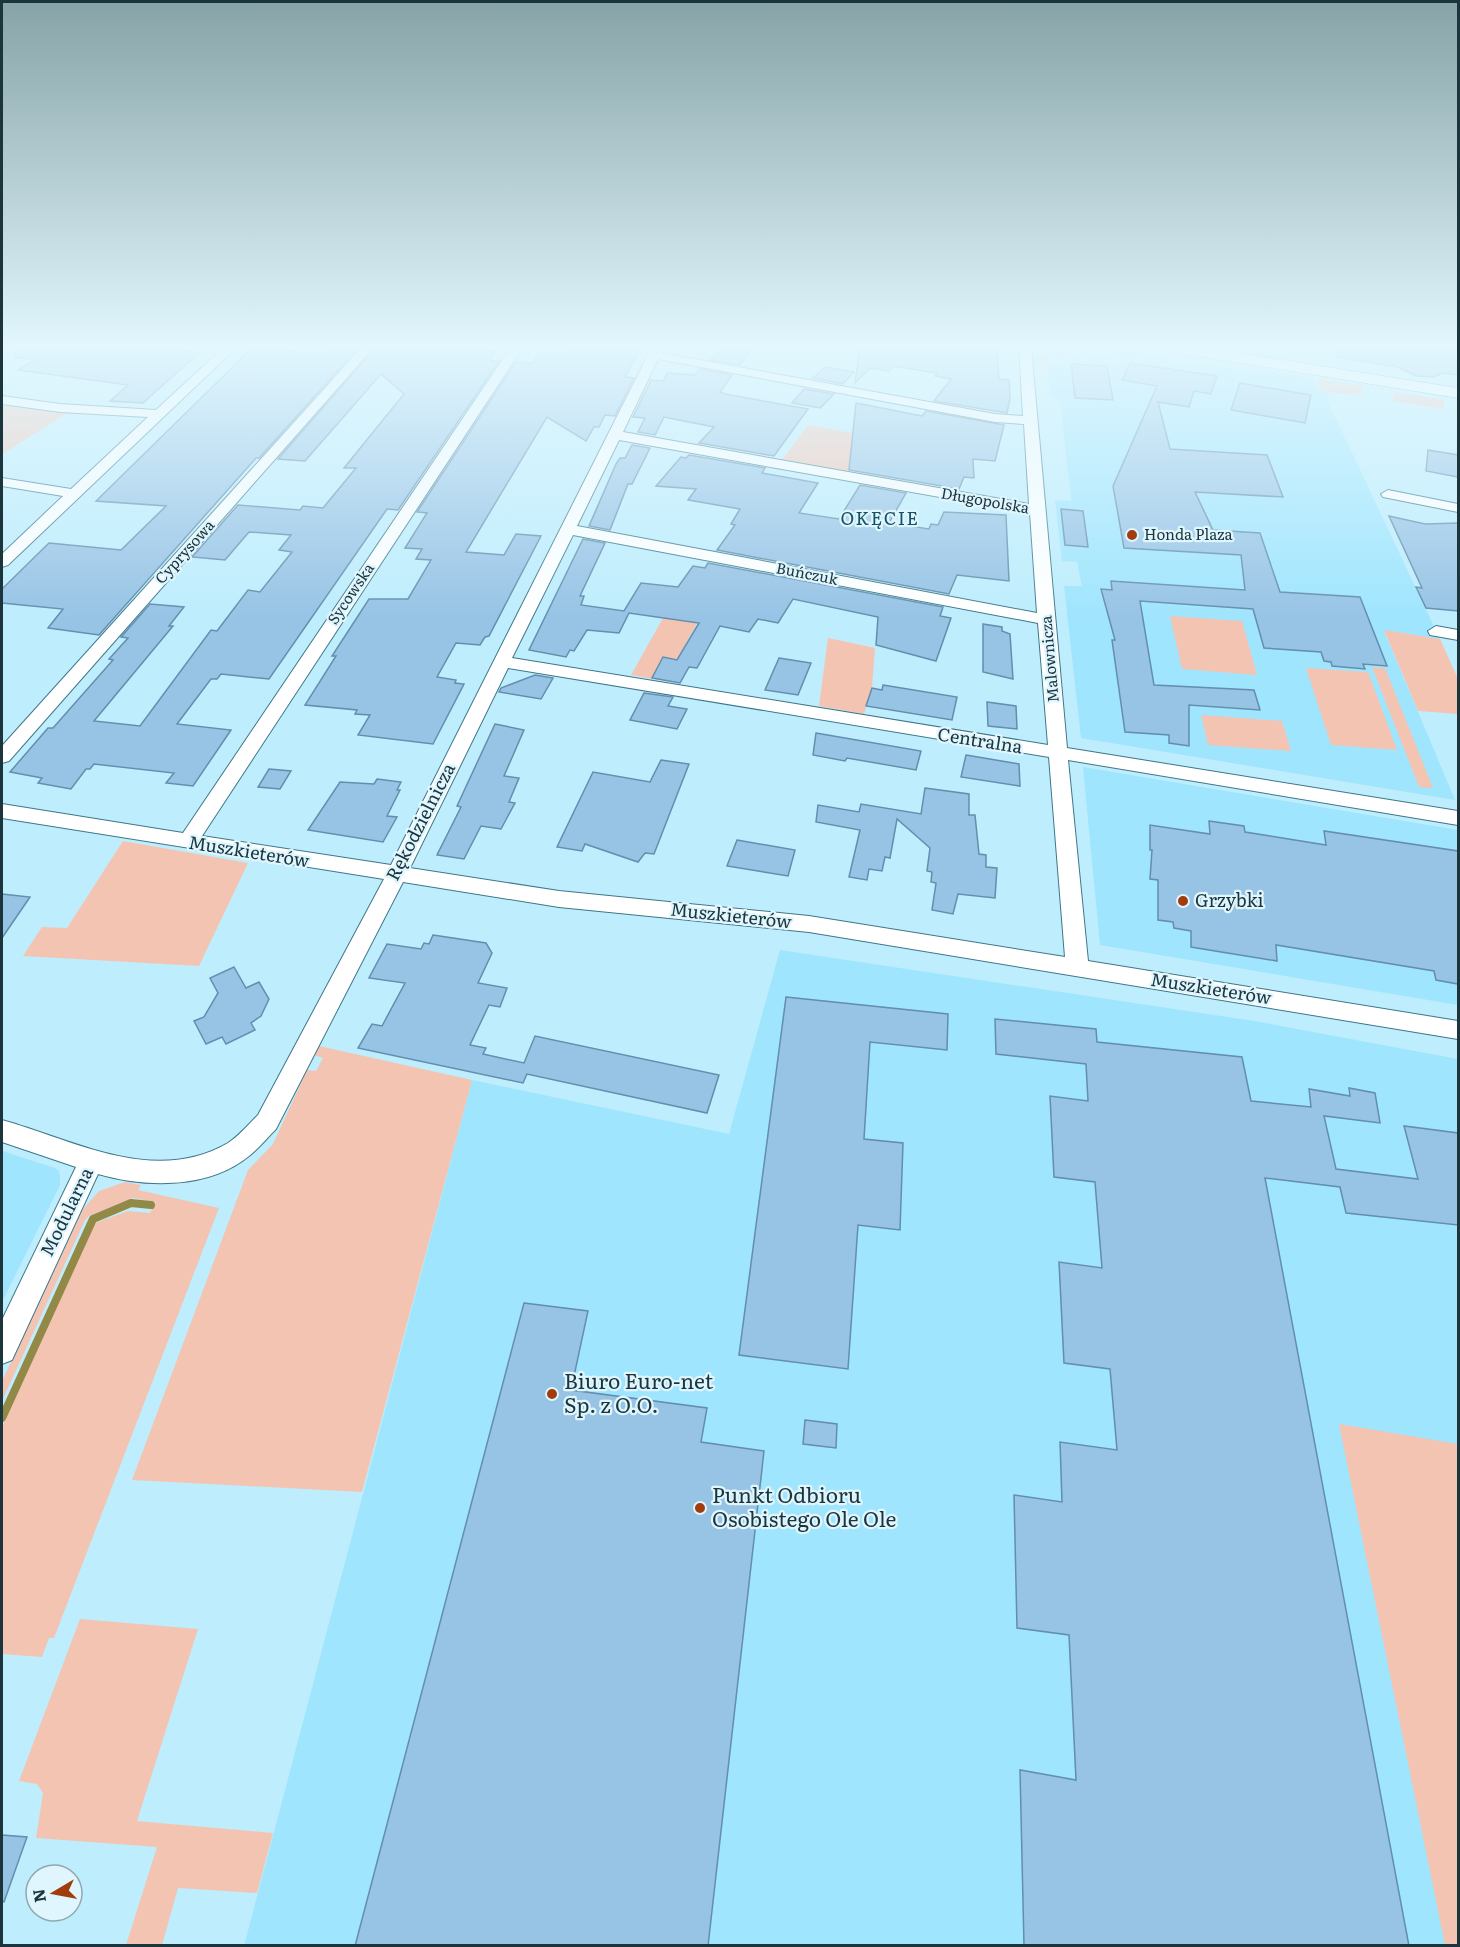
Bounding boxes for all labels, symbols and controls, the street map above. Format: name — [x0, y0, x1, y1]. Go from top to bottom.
street label: Długopolska — [939, 480, 1032, 519]
district label: OKĘCIE — [840, 504, 920, 531]
street label: Cyprysowa — [149, 513, 220, 588]
place label: Honda Plaza — [1144, 522, 1234, 545]
marker: Honda Plaza — [1125, 528, 1139, 542]
street label: Buńczuk — [774, 555, 841, 590]
street label: Sycowska — [321, 557, 379, 629]
street label: Malownicza — [1033, 614, 1064, 703]
street label: Centralna — [936, 719, 1025, 760]
street label: Rękodzielnicza — [378, 757, 461, 885]
street label: Muszkieterów — [187, 828, 312, 873]
place label: Grzybki — [1195, 886, 1263, 913]
marker: Grzybki — [1176, 894, 1190, 908]
street label: Muszkieterów — [669, 895, 794, 934]
street label: Muszkieterów — [1149, 965, 1274, 1010]
street label: Modularna — [32, 1162, 99, 1260]
place label: Biuro Euro-net Sp. z O.O. — [564, 1364, 714, 1419]
marker: Biuro Euro-net Sp. z O.O. — [545, 1387, 559, 1401]
place label: Punkt Odbioru Osobistego Ole Ole — [712, 1478, 896, 1533]
marker: Punkt Odbioru Osobistego Ole Ole — [693, 1501, 707, 1515]
north arrow — [24, 1863, 84, 1923]
text: N — [25, 1887, 51, 1904]

